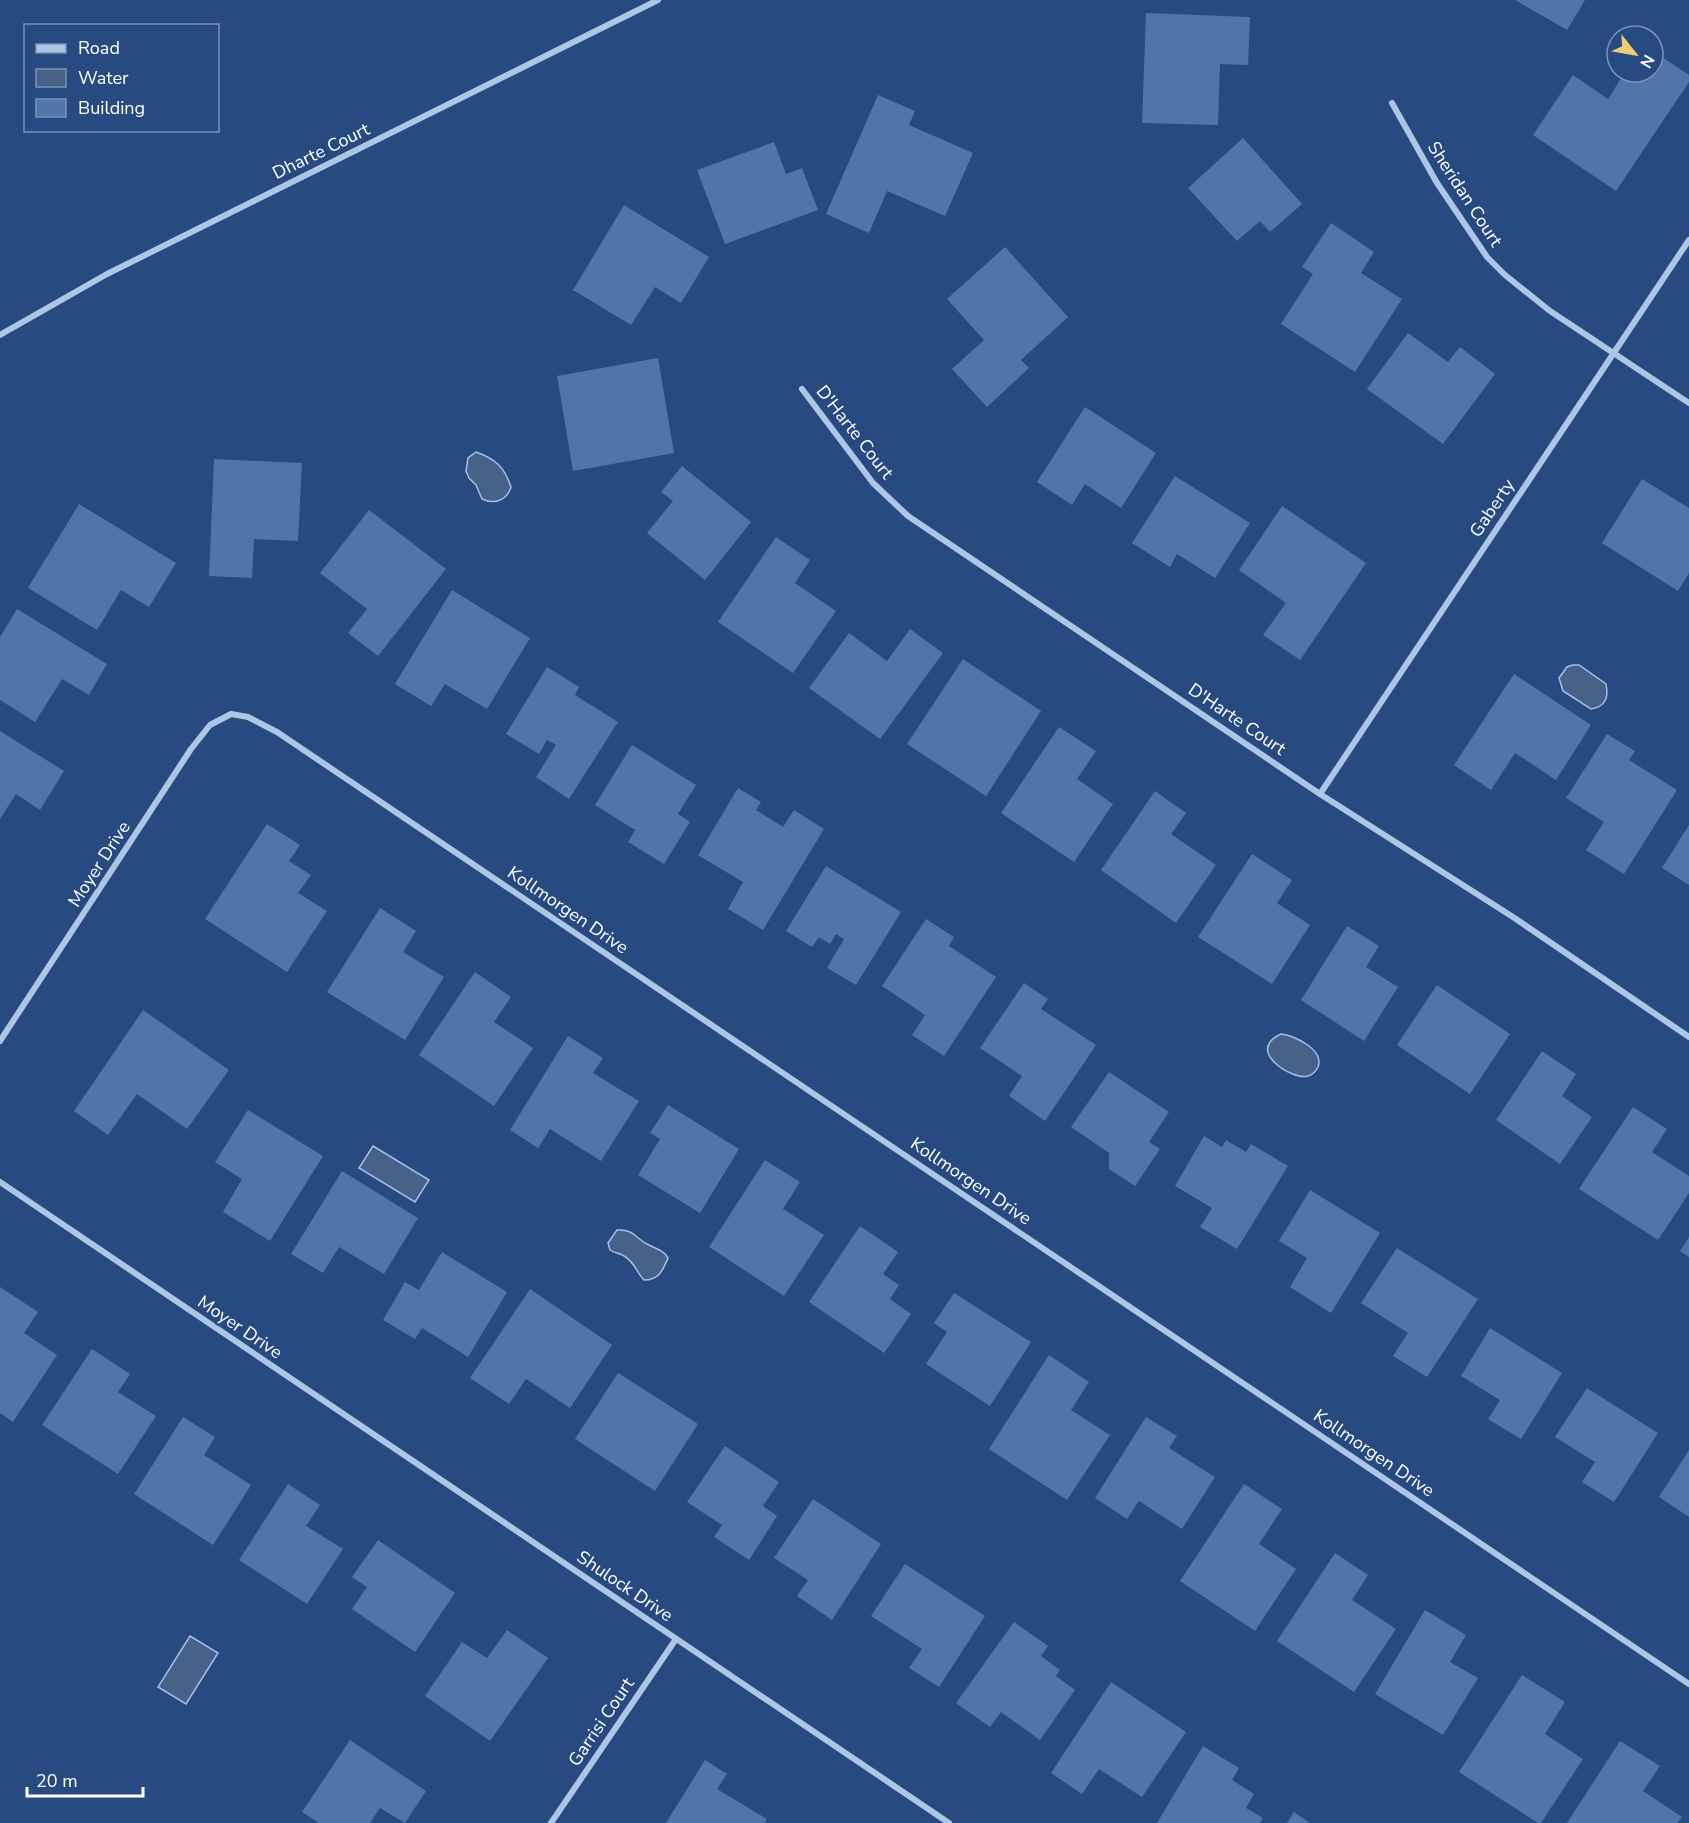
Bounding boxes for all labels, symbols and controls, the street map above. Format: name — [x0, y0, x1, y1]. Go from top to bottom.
legend — [24, 24, 219, 132]
north arrow — [1605, 24, 1665, 84]
text: Road — [78, 36, 120, 60]
text: N — [1634, 50, 1660, 72]
text: Water — [78, 66, 129, 90]
text: Building — [78, 96, 145, 120]
street label: Dharte Court — [268, 117, 374, 185]
street label: Sheridan Court — [1422, 137, 1508, 252]
street label: D'Harte Court — [811, 380, 900, 484]
street label: Gaberty — [1464, 474, 1521, 542]
street label: D'Harte Court — [1184, 678, 1291, 761]
street label: Moyer Drive — [62, 816, 136, 912]
street label: Kollmorgen Drive — [503, 861, 633, 959]
street label: Kollmorgen Drive — [906, 1132, 1036, 1230]
street label: Moyer Drive — [193, 1290, 287, 1364]
street label: Kollmorgen Drive — [1309, 1404, 1439, 1502]
street label: Shulock Drive — [572, 1545, 678, 1627]
street label: Garrisi Court — [563, 1672, 640, 1771]
scale bar — [27, 1760, 142, 1798]
text: 20 m — [36, 1769, 78, 1793]

